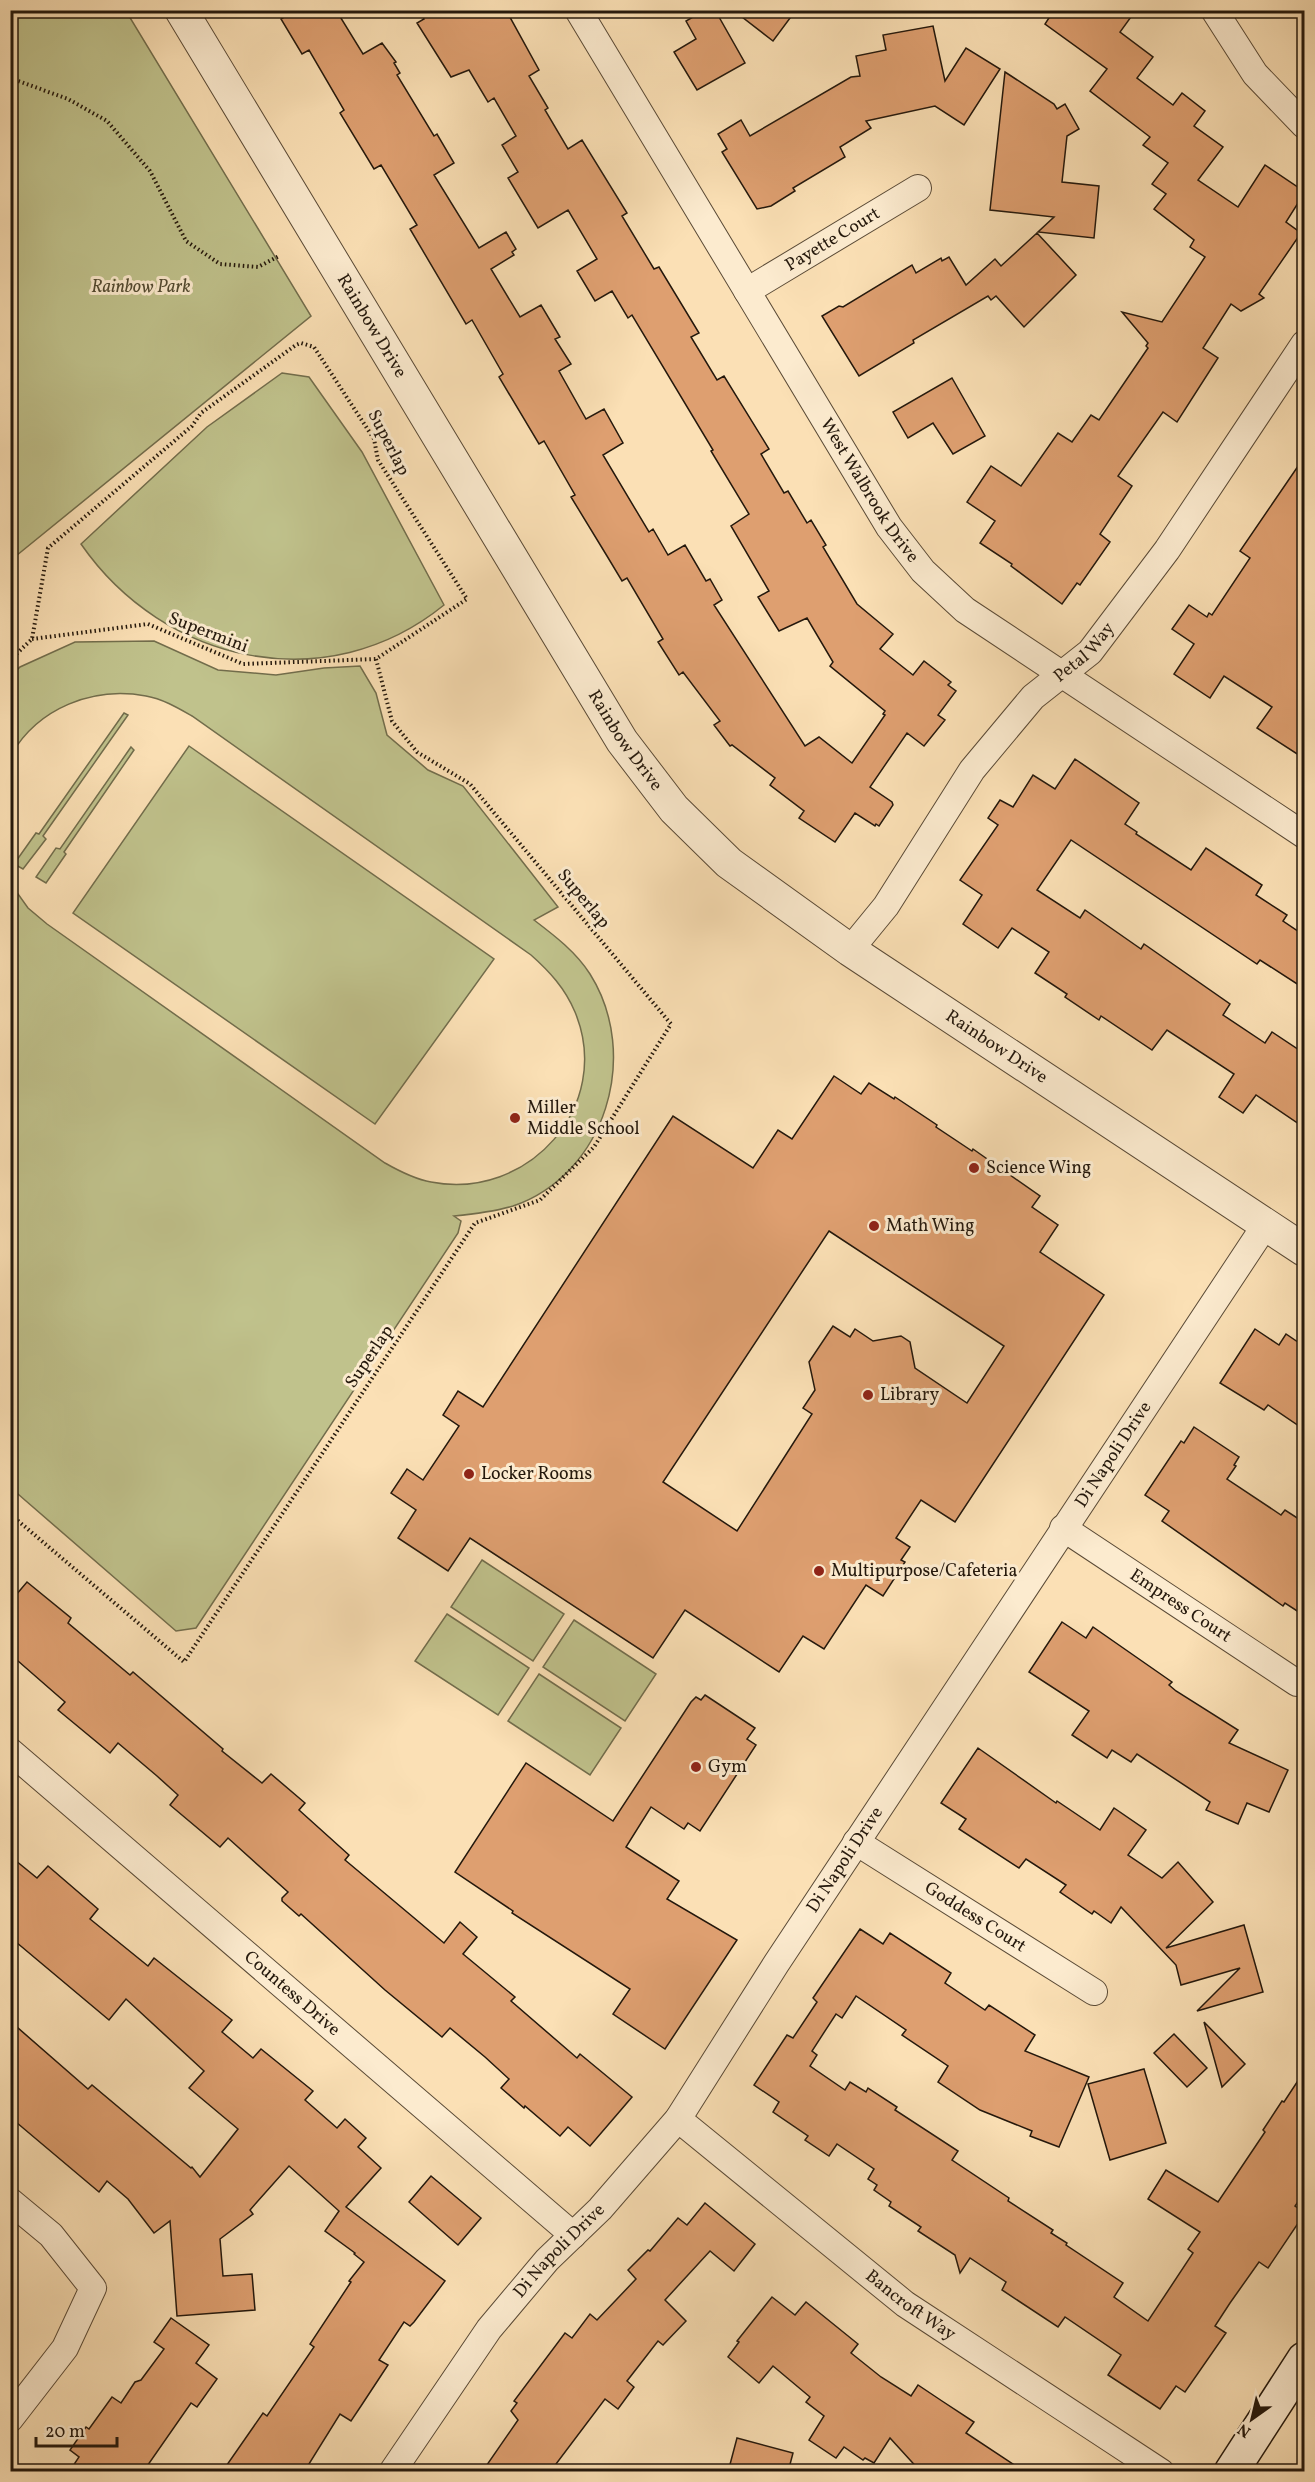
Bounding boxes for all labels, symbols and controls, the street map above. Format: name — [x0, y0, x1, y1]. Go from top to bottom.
street label: Payette Court — [780, 201, 885, 278]
street label: Rainbow Drive — [331, 269, 413, 383]
park label: Rainbow Park — [91, 275, 191, 300]
street label: Superlap — [361, 406, 415, 480]
street label: West Walbrook Drive — [814, 413, 925, 568]
street label: Supermini — [164, 606, 252, 660]
street label: Petal Way — [1048, 617, 1121, 689]
street label: Rainbow Drive — [582, 685, 668, 796]
street label: Superlap — [551, 864, 615, 934]
street label: Rainbow Drive — [940, 1004, 1052, 1090]
place label: Miller Middle School — [527, 1096, 640, 1142]
marker: Miller Middle School — [508, 1111, 522, 1125]
place label: Science Wing — [986, 1156, 1091, 1181]
marker: Science Wing — [967, 1161, 981, 1175]
place label: Math Wing — [886, 1214, 974, 1239]
marker: Math Wing — [867, 1219, 881, 1233]
street label: Superlap — [340, 1321, 400, 1393]
place label: Library — [880, 1383, 939, 1408]
marker: Library — [861, 1388, 875, 1402]
street label: Di Napoli Drive — [1069, 1397, 1158, 1513]
place label: Locker Rooms — [481, 1462, 592, 1487]
marker: Locker Rooms — [462, 1467, 476, 1481]
place label: Multipurpose/Cafeteria — [831, 1559, 1017, 1584]
street label: Empress Court — [1125, 1563, 1236, 1649]
marker: Multipurpose/Cafeteria — [812, 1564, 826, 1578]
place label: Gym — [708, 1755, 747, 1780]
marker: Gym — [689, 1760, 703, 1774]
street label: Di Napoli Drive — [801, 1802, 889, 1918]
street label: Goddess Court — [920, 1876, 1031, 1959]
street label: Countess Drive — [238, 1945, 346, 2042]
street label: Di Napoli Drive — [508, 2198, 611, 2303]
street label: Bancroft Way — [860, 2264, 961, 2347]
north arrow — [1222, 2389, 1282, 2449]
scale bar — [36, 2410, 117, 2448]
text: N — [1233, 2417, 1256, 2442]
text: 20 m — [45, 2420, 85, 2445]

